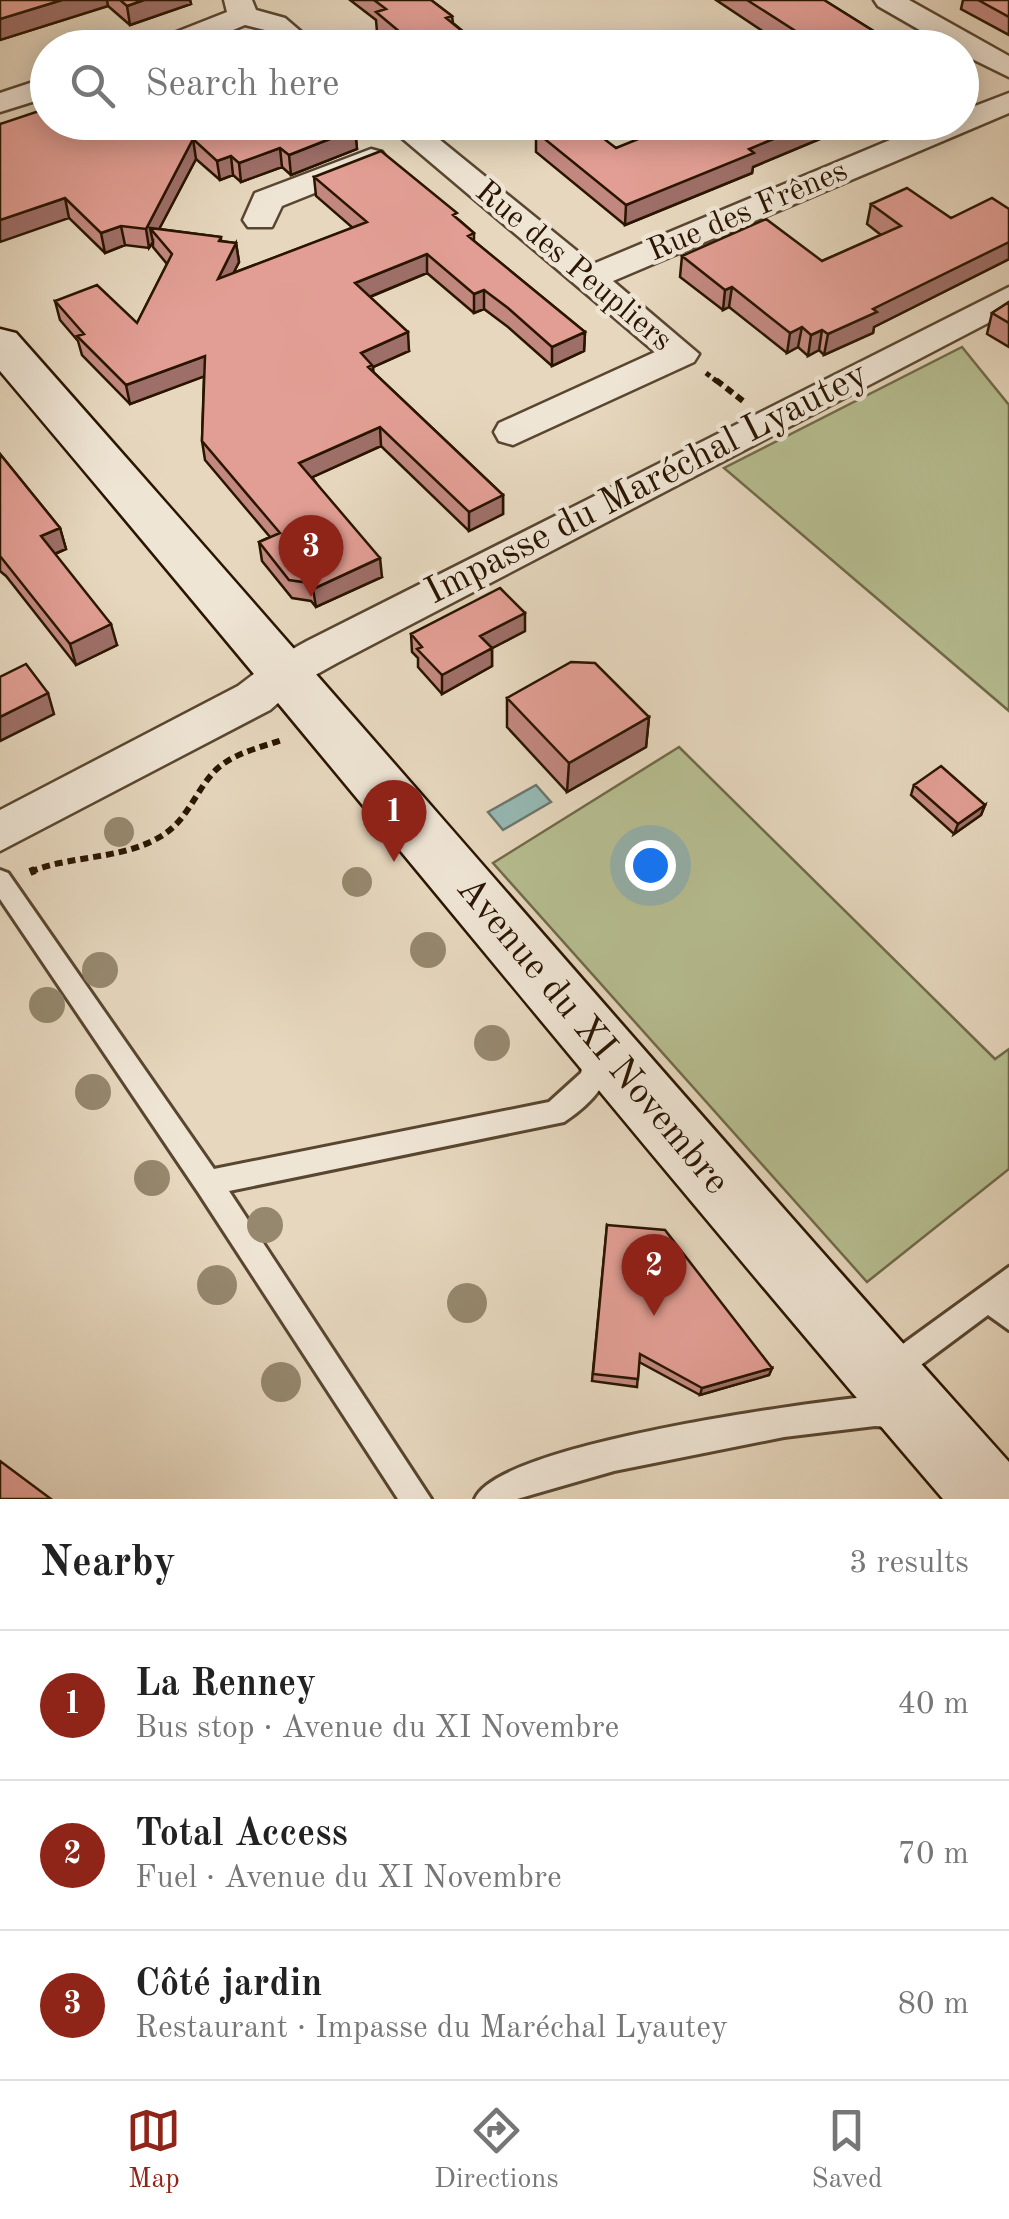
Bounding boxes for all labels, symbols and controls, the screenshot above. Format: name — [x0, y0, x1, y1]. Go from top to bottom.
search box — [30, 30, 979, 140]
icon: search — [65, 58, 120, 113]
text: Search here — [145, 66, 340, 104]
street label: Rue des Frênes — [644, 156, 852, 268]
street label: Rue des Peupliers — [469, 176, 677, 358]
street label: Impasse du Maréchal Lyautey — [420, 356, 874, 612]
pin: 3 — [278, 514, 344, 597]
pin: 1 — [362, 780, 426, 862]
your location — [625, 840, 676, 891]
street label: Avenue du XI Novembre — [448, 870, 736, 1202]
pin: 2 — [622, 1234, 686, 1316]
text: Nearby — [40, 1543, 176, 1585]
text: 3 results — [849, 1548, 969, 1580]
text: La Renney — [135, 1666, 316, 1704]
text: 1 — [63, 1689, 82, 1721]
text: 40 m — [898, 1689, 969, 1721]
text: Bus stop · Avenue du XI Novembre — [135, 1713, 619, 1745]
text: Total Access — [135, 1816, 348, 1854]
text: 2 — [63, 1839, 82, 1871]
text: 70 m — [898, 1839, 969, 1871]
text: Fuel · Avenue du XI Novembre — [135, 1863, 562, 1895]
text: Côté jardin — [135, 1966, 322, 2004]
text: 3 — [63, 1989, 82, 2021]
text: 80 m — [898, 1989, 969, 2021]
text: Restaurant · Impasse du Maréchal Lyautey — [135, 2013, 728, 2045]
tab: Map — [126, 2103, 181, 2198]
tab: Directions — [434, 2103, 559, 2198]
tab: Saved — [811, 2103, 883, 2198]

